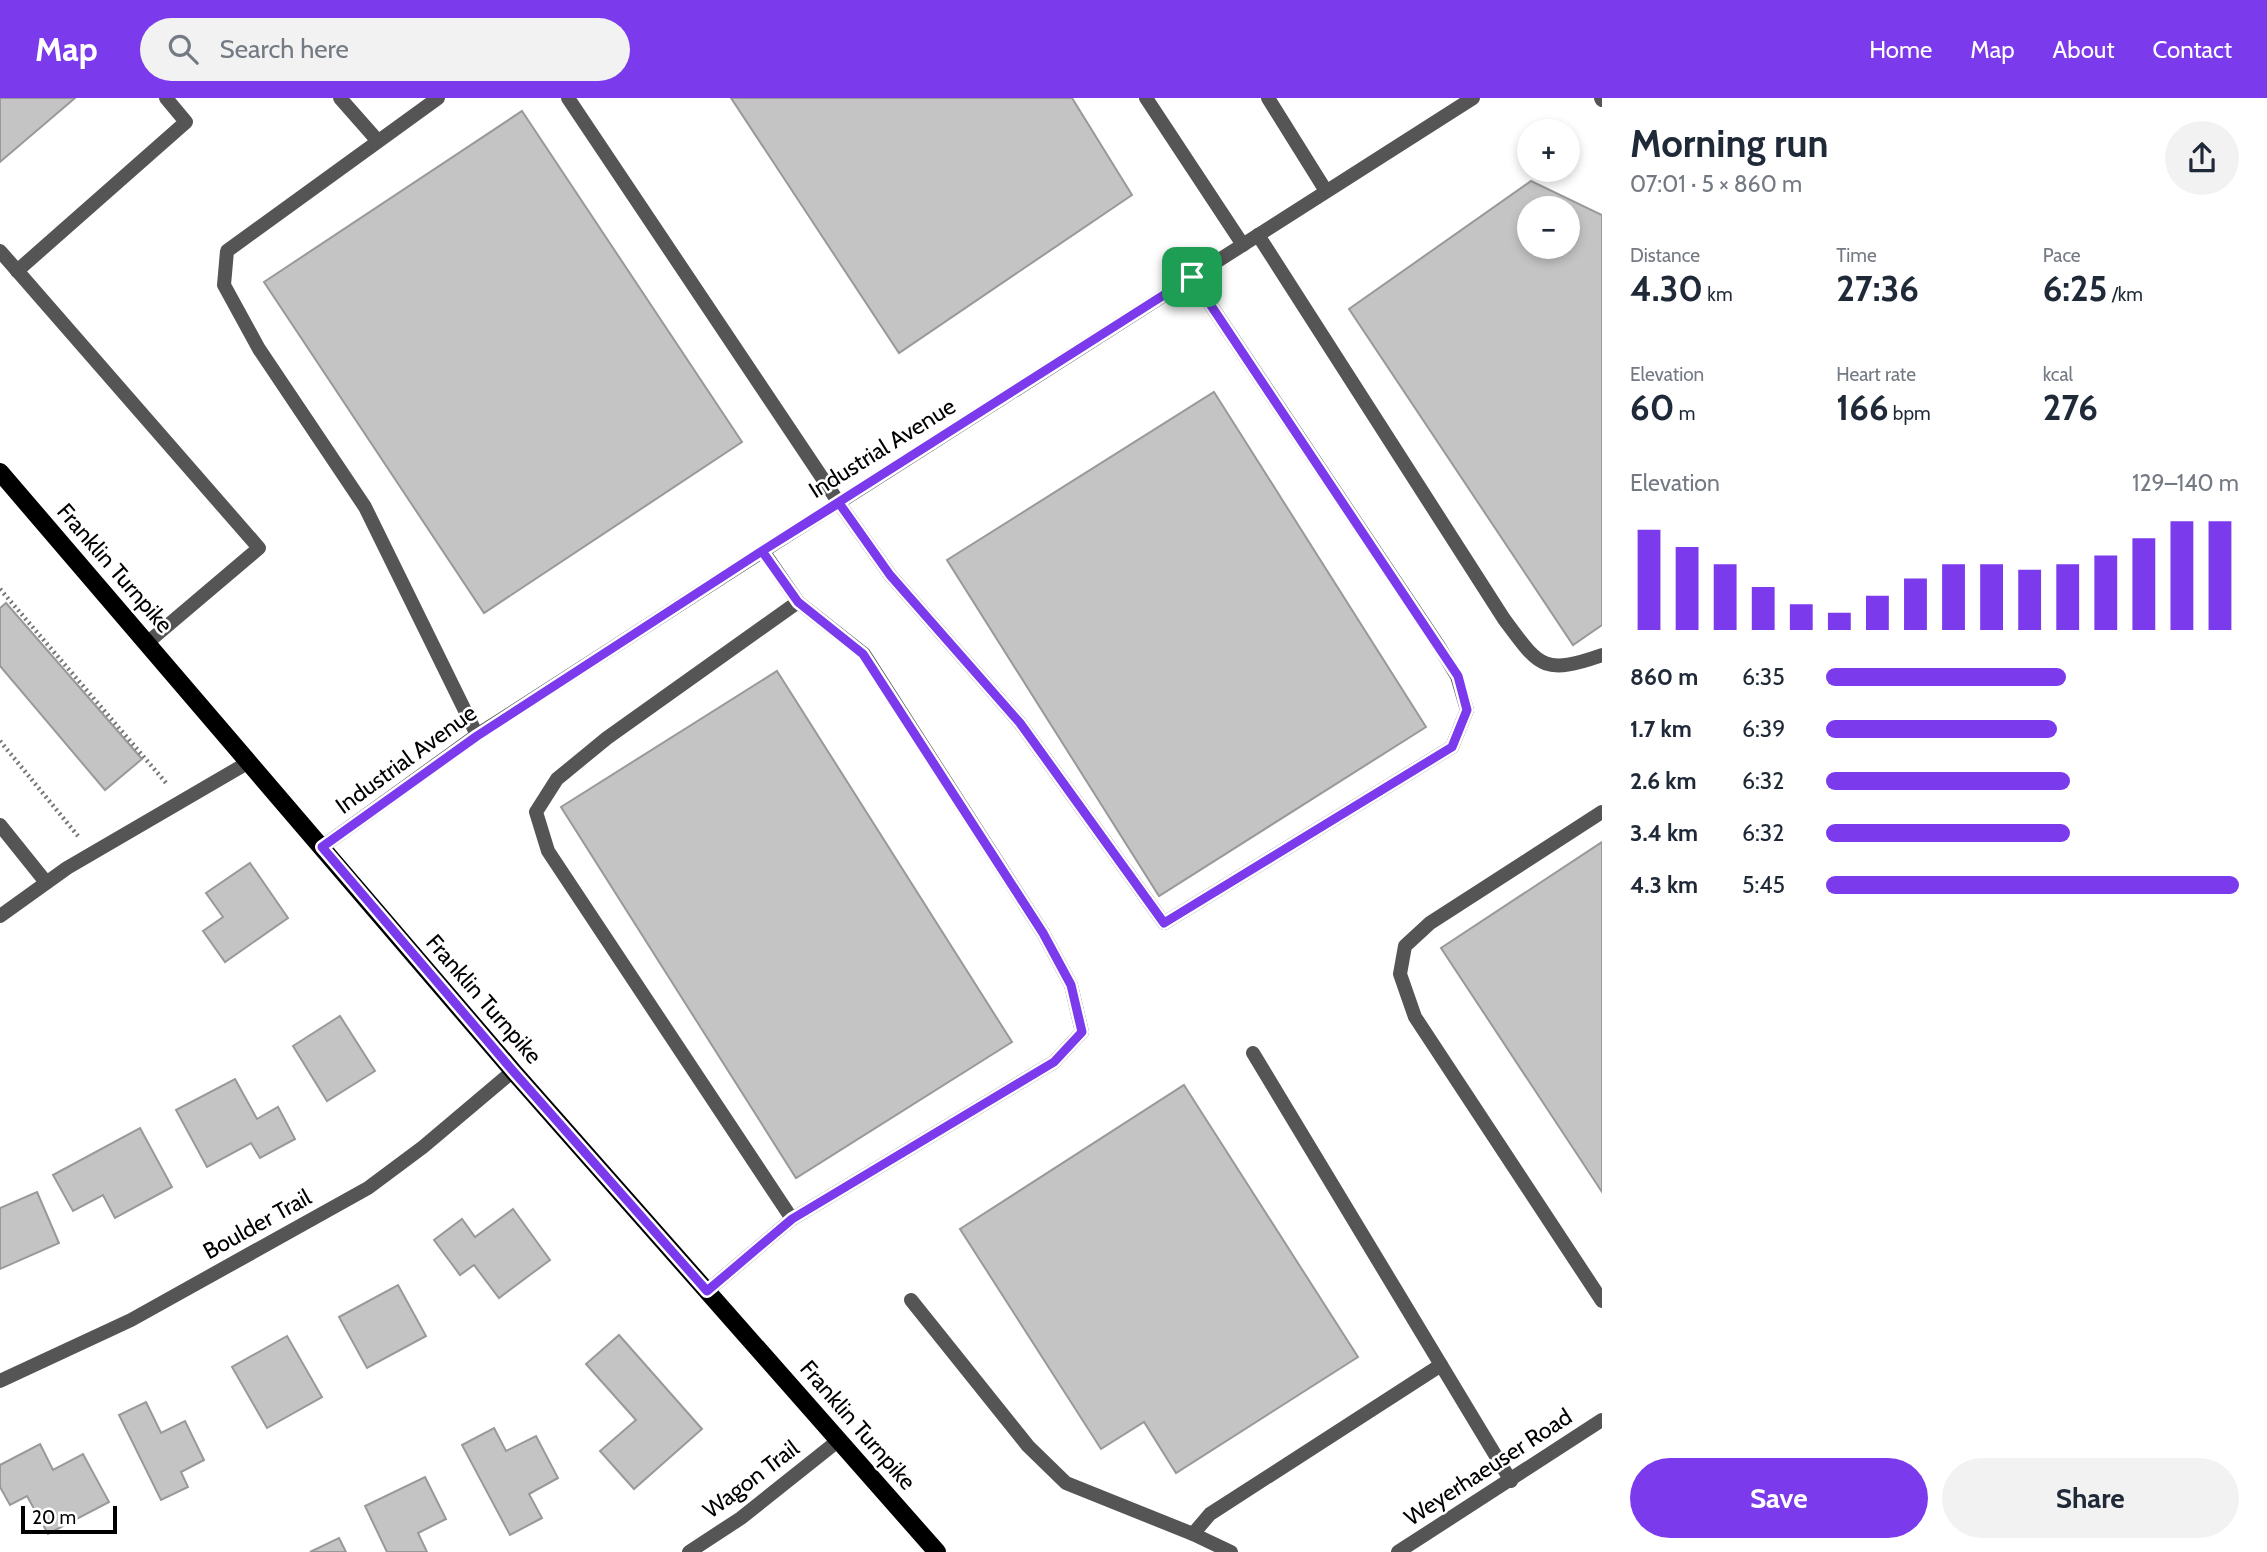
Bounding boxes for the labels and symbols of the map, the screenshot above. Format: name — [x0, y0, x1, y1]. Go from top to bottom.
pin — [1162, 247, 1222, 307]
street label: Industrial Avenue — [804, 392, 961, 504]
street label: Franklin Turnpike — [51, 498, 179, 639]
street label: Industrial Avenue — [330, 698, 482, 820]
street label: Franklin Turnpike — [420, 929, 548, 1070]
street label: Boulder Trail — [198, 1183, 317, 1265]
street label: Franklin Turnpike — [794, 1355, 922, 1496]
street label: Weyerhaeuser Road — [1399, 1402, 1577, 1532]
street label: Wagon Trail — [698, 1434, 805, 1524]
scale bar — [21, 1503, 117, 1535]

